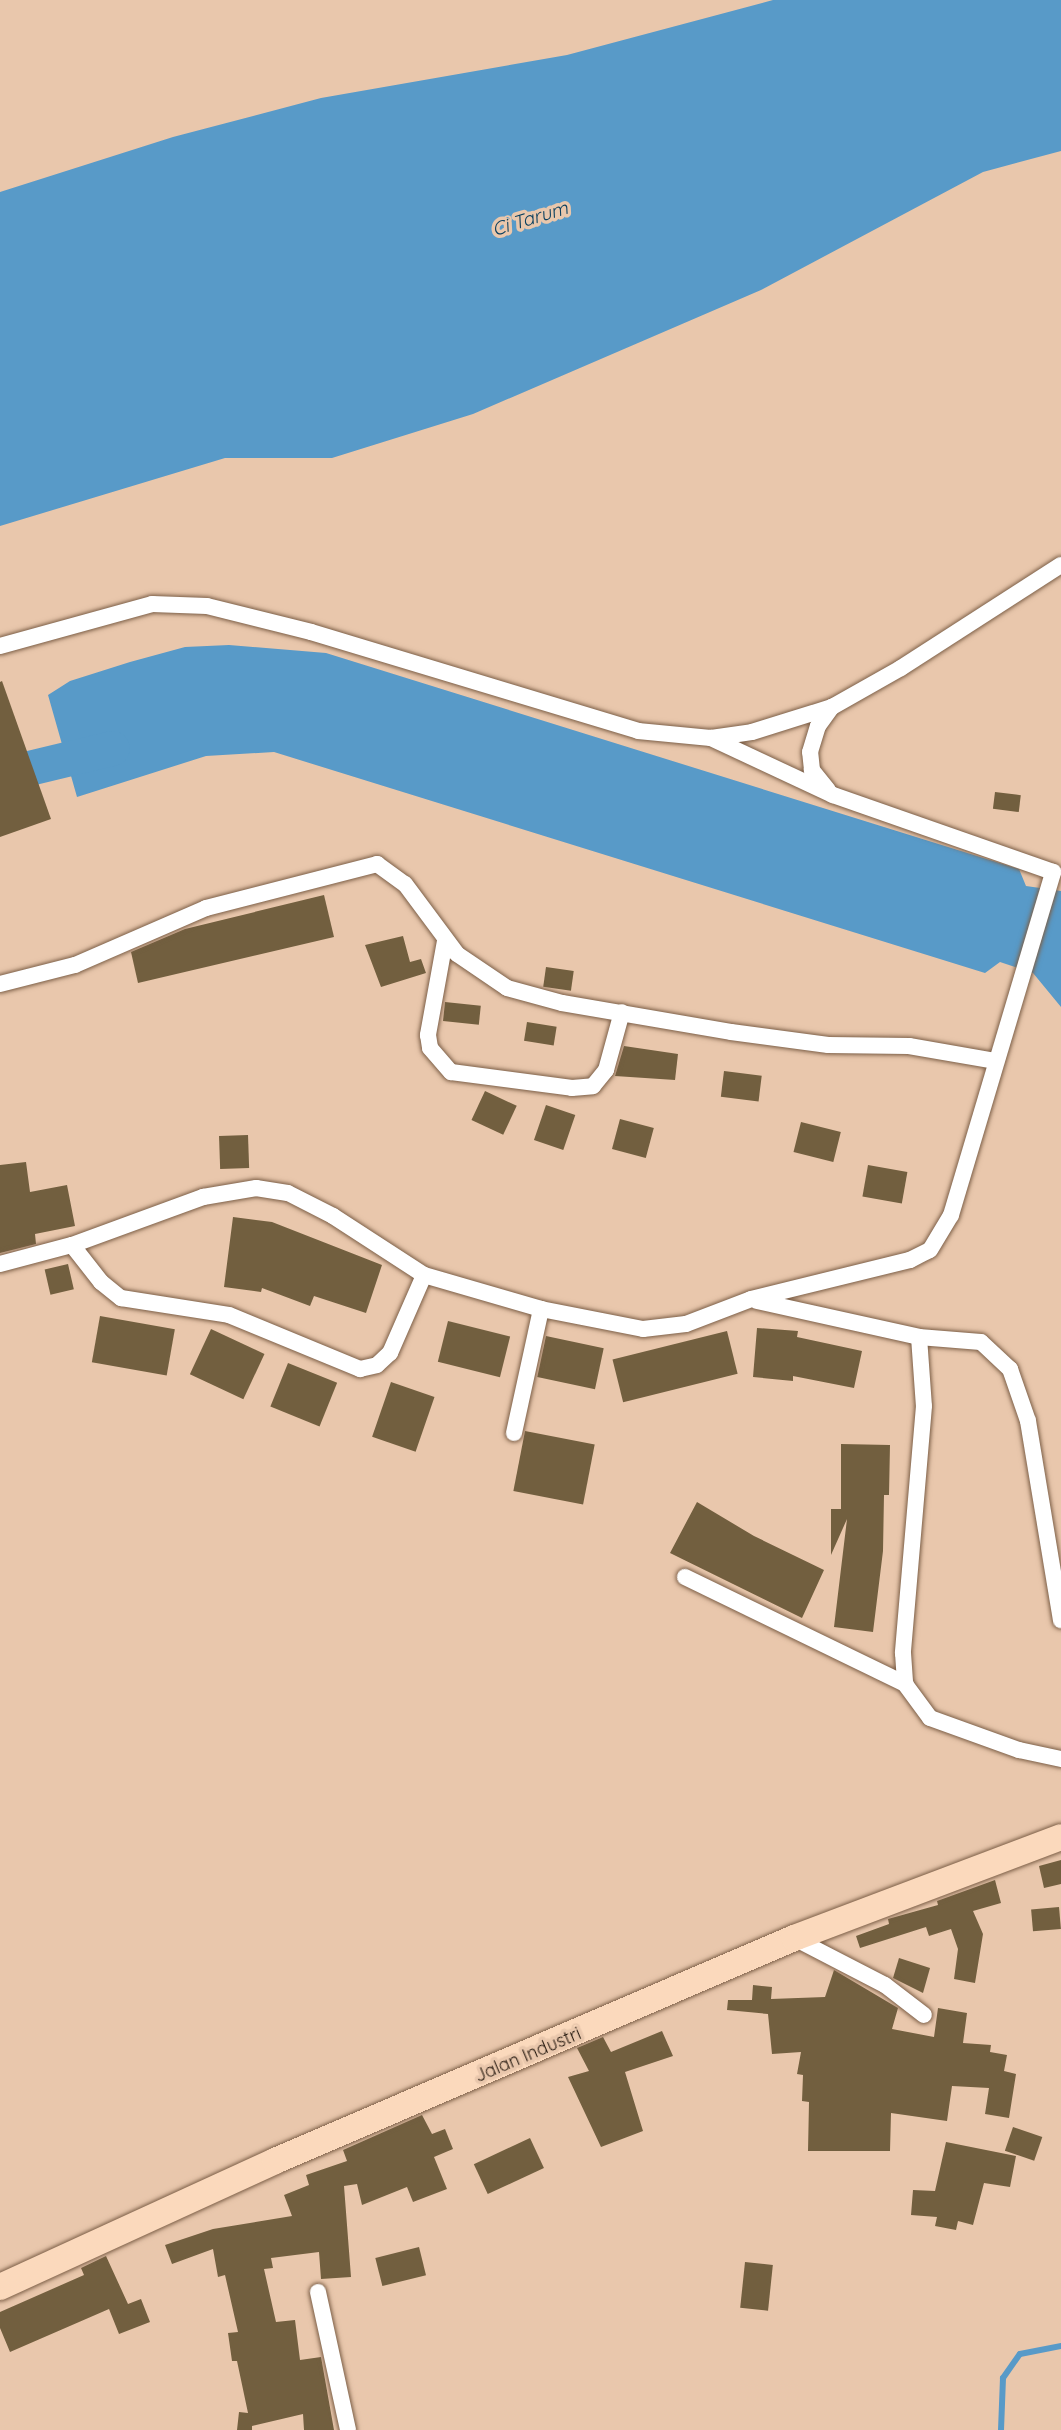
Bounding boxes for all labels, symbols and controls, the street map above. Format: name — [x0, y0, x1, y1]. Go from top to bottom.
water label: Ci Tarum — [489, 197, 571, 241]
street label: Jalan Industri — [472, 2023, 584, 2087]

